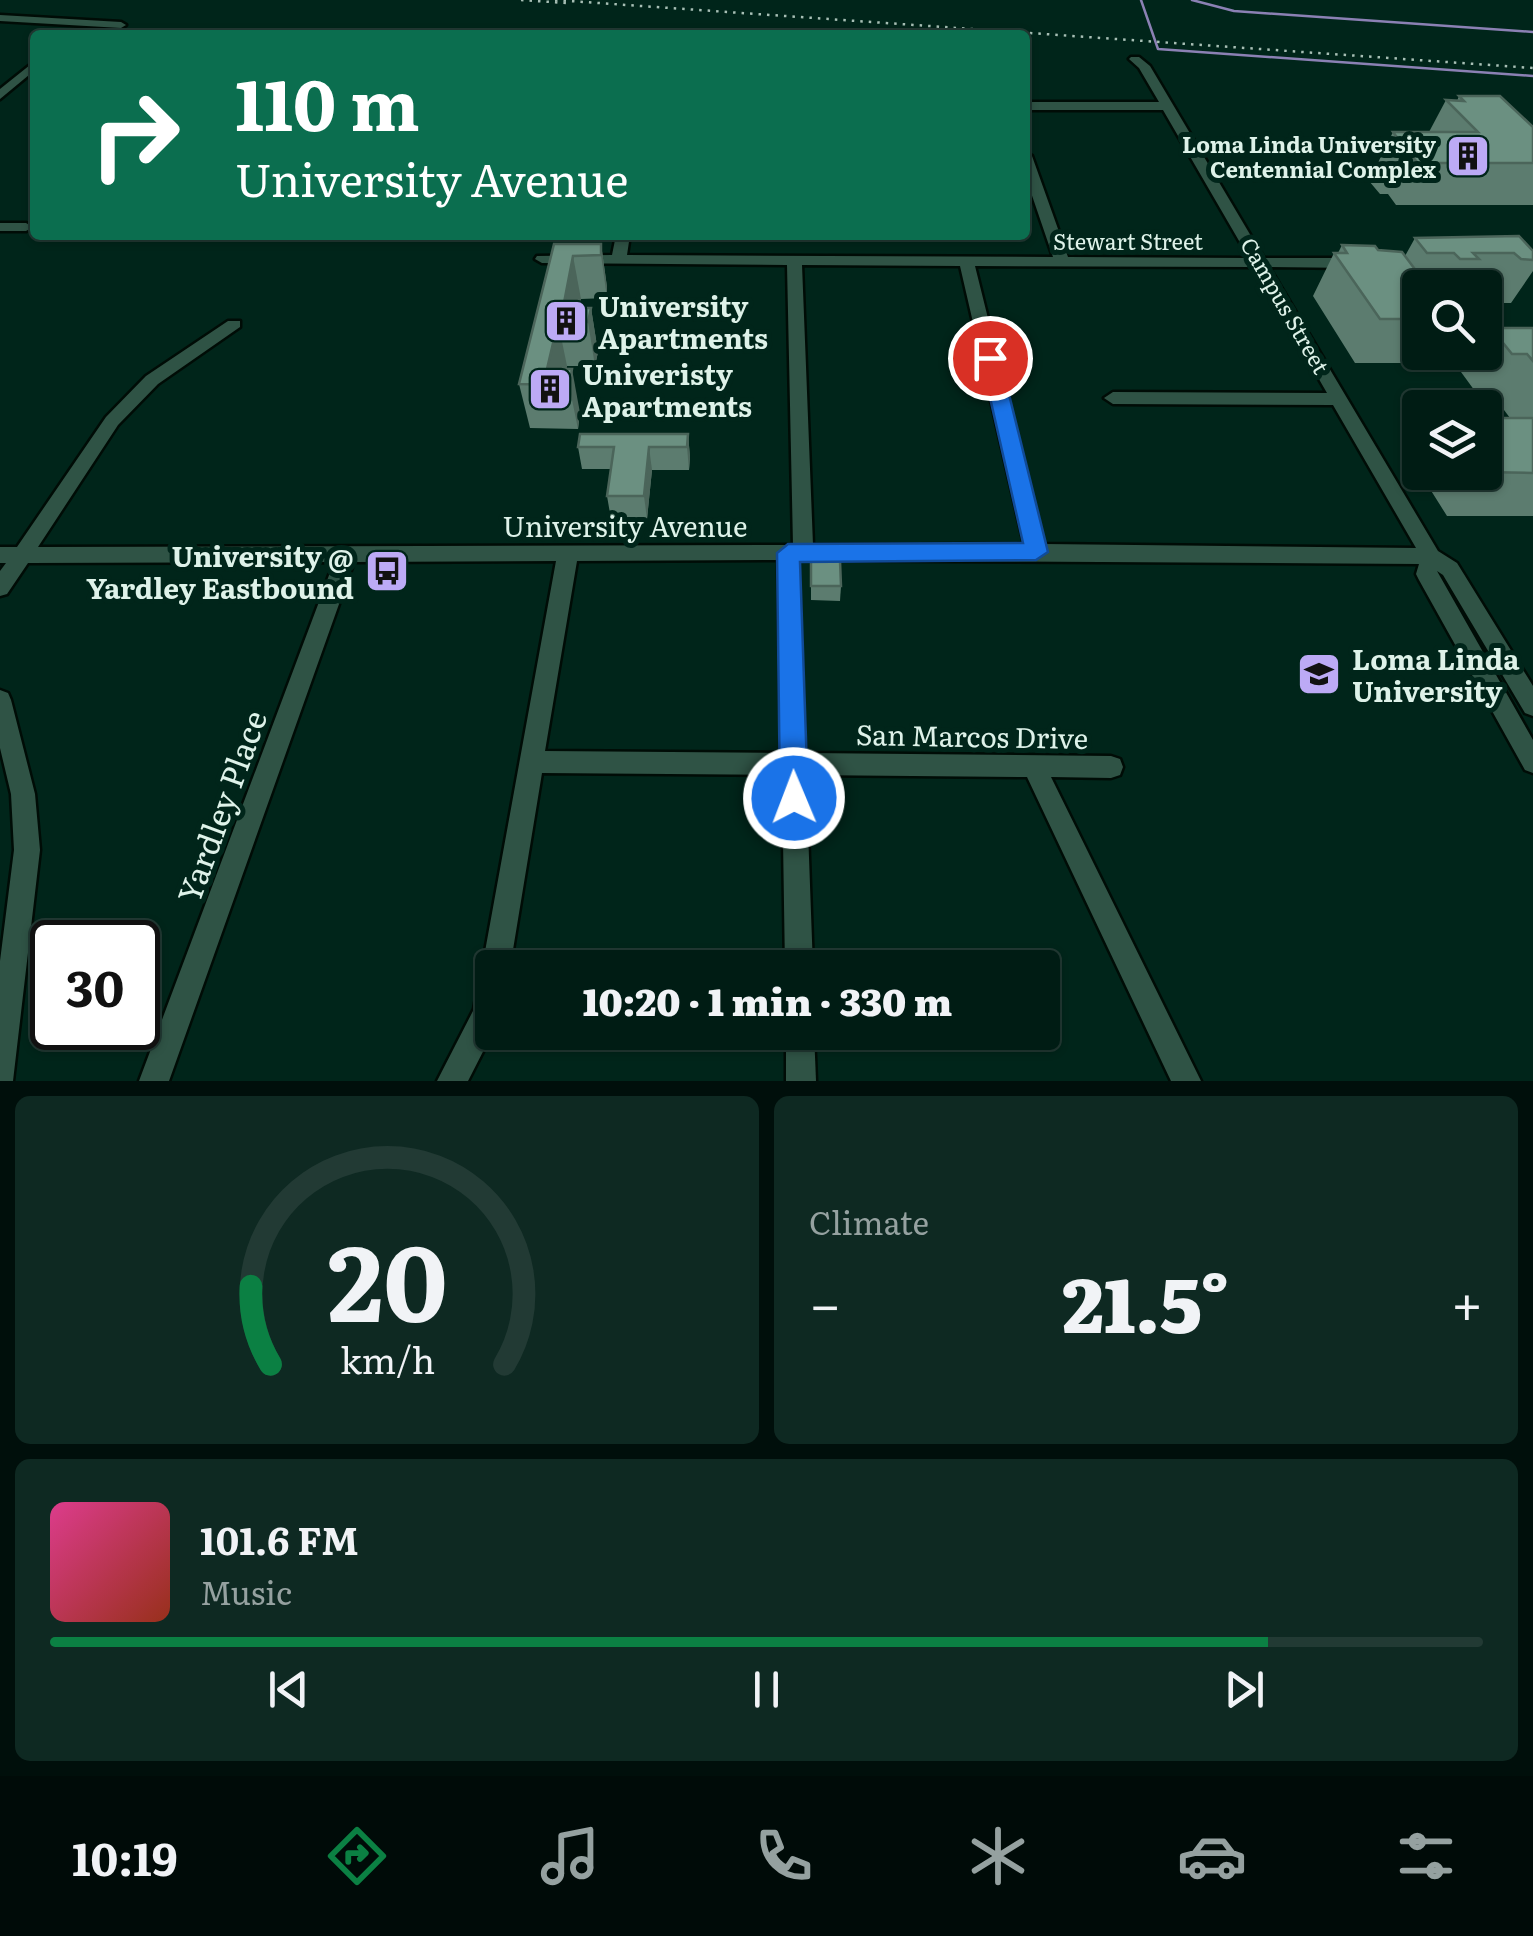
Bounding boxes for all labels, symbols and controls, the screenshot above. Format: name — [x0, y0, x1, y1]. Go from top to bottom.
text: 110 m — [235, 49, 420, 153]
icon: right — [70, 70, 200, 200]
place label: Loma Linda University Centennial Complex — [1182, 127, 1437, 185]
building icon: Loma Linda University Centennial Complex — [1445, 133, 1491, 179]
text: University Avenue — [235, 144, 629, 211]
street label: Stewart Street — [1053, 224, 1203, 257]
street label: Campus Street — [1234, 231, 1338, 379]
map controls — [1402, 270, 1502, 490]
button: search — [1402, 270, 1502, 370]
place label: University Apartments — [598, 284, 768, 358]
building icon: University Apartments — [543, 298, 589, 344]
pin — [948, 316, 1033, 401]
icon: arrive — [963, 331, 1018, 386]
place label: Univeristy Apartments — [582, 352, 752, 426]
building icon: Univeristy Apartments — [527, 366, 573, 412]
button: layers — [1402, 390, 1502, 490]
street label: University Avenue — [503, 504, 747, 546]
place label: University @ Yardley Eastbound — [86, 534, 354, 608]
bus stop icon: University @ Yardley Eastbound — [364, 548, 410, 594]
place label: Loma Linda University — [1352, 637, 1520, 711]
school or university icon: Loma Linda University — [1296, 651, 1342, 697]
street label: Yardley Place — [163, 703, 277, 909]
street label: San Marcos Drive — [855, 712, 1089, 758]
position arrow — [742, 746, 846, 850]
speed limit sign: 30 — [30, 920, 160, 1050]
text: 10:20 · 1 min · 330 m — [583, 971, 952, 1028]
text: Climate — [809, 1197, 929, 1245]
text: 20 — [327, 1200, 447, 1354]
text: 21.5° — [1062, 1245, 1230, 1356]
text: − — [809, 1260, 841, 1342]
text: + — [1451, 1260, 1483, 1342]
text: km/h — [339, 1332, 435, 1385]
text: 101.6 FM — [200, 1510, 359, 1567]
text: Music — [200, 1567, 292, 1615]
icon: previous — [261, 1662, 316, 1717]
icon: pause — [739, 1662, 794, 1717]
icon: next — [1217, 1662, 1272, 1717]
icon: directions — [322, 1821, 392, 1891]
icon: music — [535, 1821, 605, 1891]
icon: phone — [749, 1821, 819, 1891]
icon: climate — [963, 1821, 1033, 1891]
icon: car — [1177, 1821, 1247, 1891]
icon: filters — [1391, 1821, 1461, 1891]
text: 10:19 — [72, 1823, 178, 1890]

